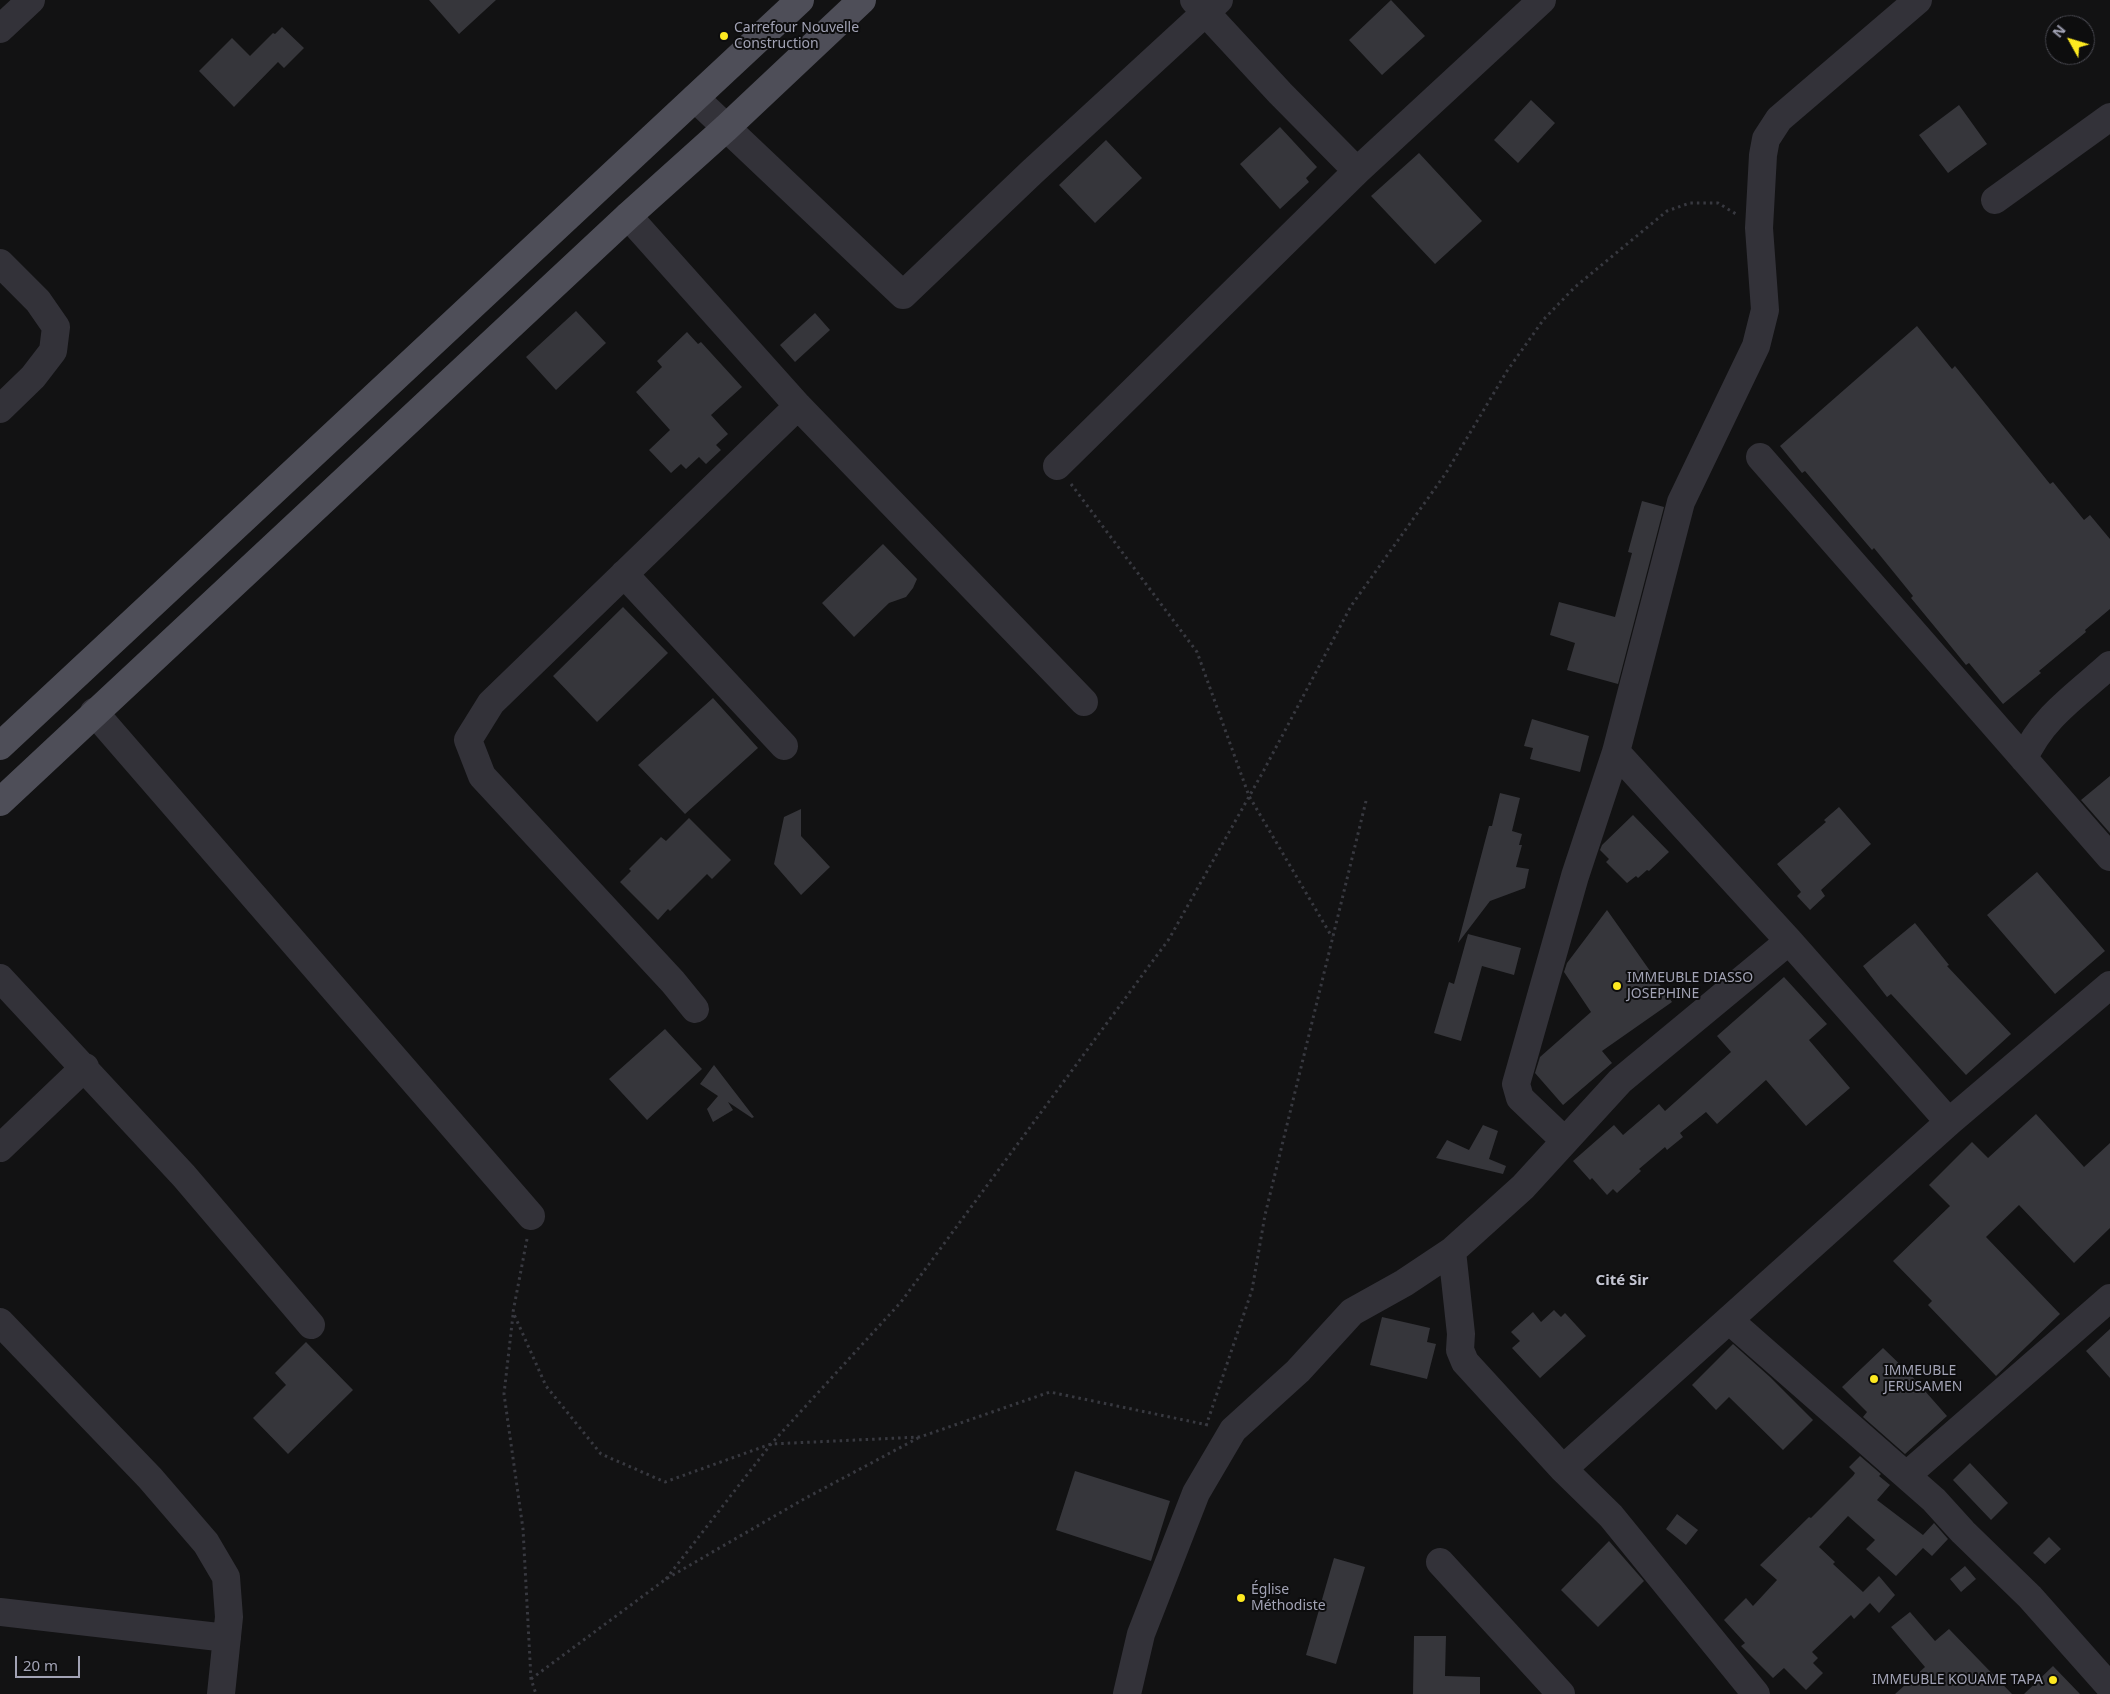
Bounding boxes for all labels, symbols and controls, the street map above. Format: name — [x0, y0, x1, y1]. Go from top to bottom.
north arrow — [2045, 15, 2095, 65]
place label: Carrefour Nouvelle Construction — [734, 20, 859, 52]
text: N — [2048, 20, 2070, 41]
marker: Carrefour Nouvelle Construction — [718, 30, 730, 42]
place label: IMMEUBLE DIASSO JOSEPHINE — [1627, 970, 1753, 1002]
marker: IMMEUBLE DIASSO JOSEPHINE — [1611, 980, 1623, 992]
district label: Cité Sir — [1596, 1272, 1648, 1290]
place label: IMMEUBLE JERUSAMEN — [1884, 1363, 1962, 1395]
marker: IMMEUBLE JERUSAMEN — [1868, 1373, 1880, 1385]
place label: Église Méthodiste — [1251, 1582, 1326, 1614]
marker: Église Méthodiste — [1235, 1592, 1247, 1604]
scale bar — [18, 1646, 82, 1678]
text: 20 m — [23, 1655, 58, 1675]
place label: IMMEUBLE KOUAME TAPA — [1872, 1672, 2043, 1688]
marker: IMMEUBLE KOUAME TAPA — [2047, 1674, 2059, 1686]

